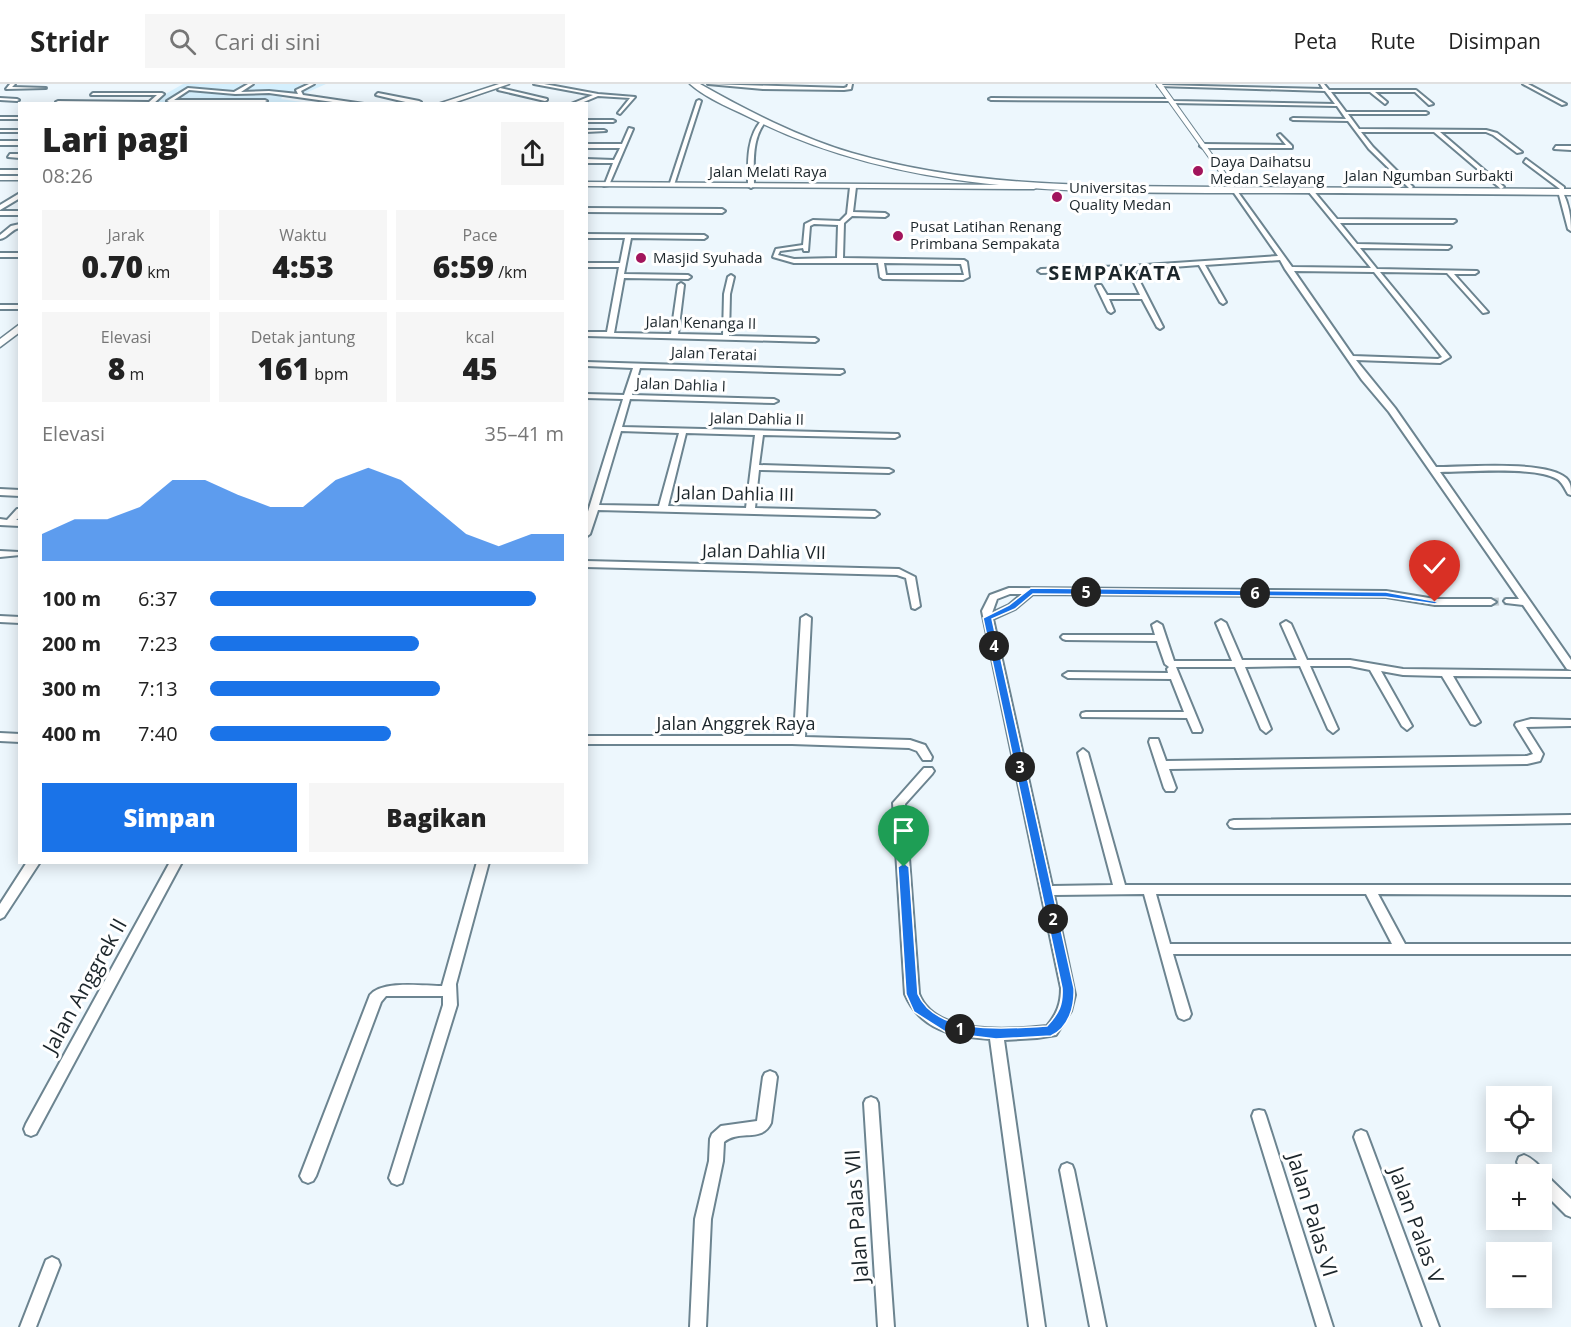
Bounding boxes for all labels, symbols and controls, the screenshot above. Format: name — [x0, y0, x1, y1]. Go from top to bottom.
search box — [145, 14, 565, 68]
text: Stridr — [30, 22, 109, 60]
icon: search — [166, 25, 199, 58]
text: Cari di sini — [214, 26, 320, 56]
text: Peta — [1294, 27, 1337, 55]
text: Rute — [1370, 27, 1415, 55]
text: Disimpan — [1448, 27, 1541, 55]
text: Lari pagi — [42, 117, 189, 162]
button: share — [501, 122, 564, 185]
place label: Daya Daihatsu Medan Selayang — [1210, 151, 1325, 188]
street label: Jalan Melati Raya — [707, 161, 827, 181]
text: 08:26 — [42, 162, 93, 189]
marker: Daya Daihatsu Medan Selayang — [1191, 164, 1205, 178]
street label: Jalan Ngumban Surbakti — [1343, 165, 1513, 185]
place label: Universitas Quality Medan — [1069, 177, 1171, 214]
marker: Universitas Quality Medan — [1050, 190, 1064, 204]
place label: Pusat Latihan Renang Primbana Sempakata — [910, 216, 1061, 253]
text: Jarak — [107, 224, 145, 246]
text: Waktu — [279, 224, 327, 246]
text: Pace — [462, 224, 498, 246]
marker: Pusat Latihan Renang Primbana Sempakata — [891, 229, 905, 243]
text: 0.70 — [82, 246, 143, 287]
text: 4:53 — [272, 246, 334, 287]
text: 6:59 — [433, 246, 494, 287]
place label: Masjid Syuhada — [653, 247, 763, 267]
marker: Masjid Syuhada — [634, 251, 648, 265]
district label: SEMPAKATA — [1048, 259, 1182, 286]
text: km — [143, 261, 170, 283]
text: /km — [494, 261, 527, 283]
street label: Jalan Kenanga II — [644, 311, 757, 333]
text: Elevasi — [101, 326, 151, 348]
text: Detak jantung — [251, 326, 355, 348]
text: kcal — [466, 326, 495, 348]
street label: Jalan Teratai — [669, 341, 757, 364]
text: 8 — [108, 348, 125, 389]
text: 161 — [257, 348, 310, 389]
text: 45 — [462, 348, 498, 389]
text: m — [125, 363, 144, 385]
text: bpm — [310, 363, 349, 385]
street label: Jalan Dahlia I — [634, 372, 726, 396]
street label: Jalan Dahlia II — [708, 407, 804, 429]
text: Elevasi — [42, 420, 105, 447]
text: 35–41 m — [485, 420, 564, 447]
street label: Jalan Dahlia III — [674, 480, 794, 506]
street label: Jalan Dahlia VII — [700, 538, 826, 564]
pin — [1409, 540, 1460, 602]
icon: check — [1418, 549, 1451, 582]
pin: 5 — [1071, 577, 1101, 607]
pin: 6 — [1240, 578, 1270, 608]
text: 5 — [1081, 581, 1091, 603]
text: 6 — [1250, 582, 1260, 604]
text: 100 m — [42, 585, 101, 612]
text: 6:37 — [138, 585, 178, 612]
text: 200 m — [42, 630, 101, 657]
text: 7:23 — [138, 630, 178, 657]
pin: 4 — [979, 631, 1009, 661]
text: 4 — [989, 635, 999, 657]
text: 300 m — [42, 675, 101, 702]
text: 7:13 — [138, 675, 178, 702]
street label: Jalan Anggrek Raya — [655, 711, 815, 735]
text: 400 m — [42, 720, 101, 747]
text: 7:40 — [138, 720, 178, 747]
pin: 3 — [1005, 752, 1035, 782]
text: 3 — [1015, 756, 1025, 778]
button: Simpan — [42, 783, 297, 852]
button: Bagikan — [309, 783, 564, 852]
pin — [878, 805, 929, 867]
icon: arrive — [887, 814, 920, 847]
pin: 2 — [1038, 904, 1068, 934]
text: 2 — [1048, 908, 1058, 930]
street label: Jalan Anggrek II — [35, 913, 133, 1060]
pin: 1 — [945, 1014, 975, 1044]
text: 1 — [955, 1018, 965, 1040]
map controls — [1486, 1086, 1552, 1308]
button: locate — [1486, 1086, 1552, 1152]
street label: Jalan Palas VII — [837, 1148, 875, 1286]
street label: Jalan Palas VI — [1280, 1148, 1345, 1280]
street label: Jalan Palas V — [1382, 1161, 1451, 1287]
button: + — [1486, 1164, 1552, 1230]
button: − — [1486, 1242, 1552, 1308]

